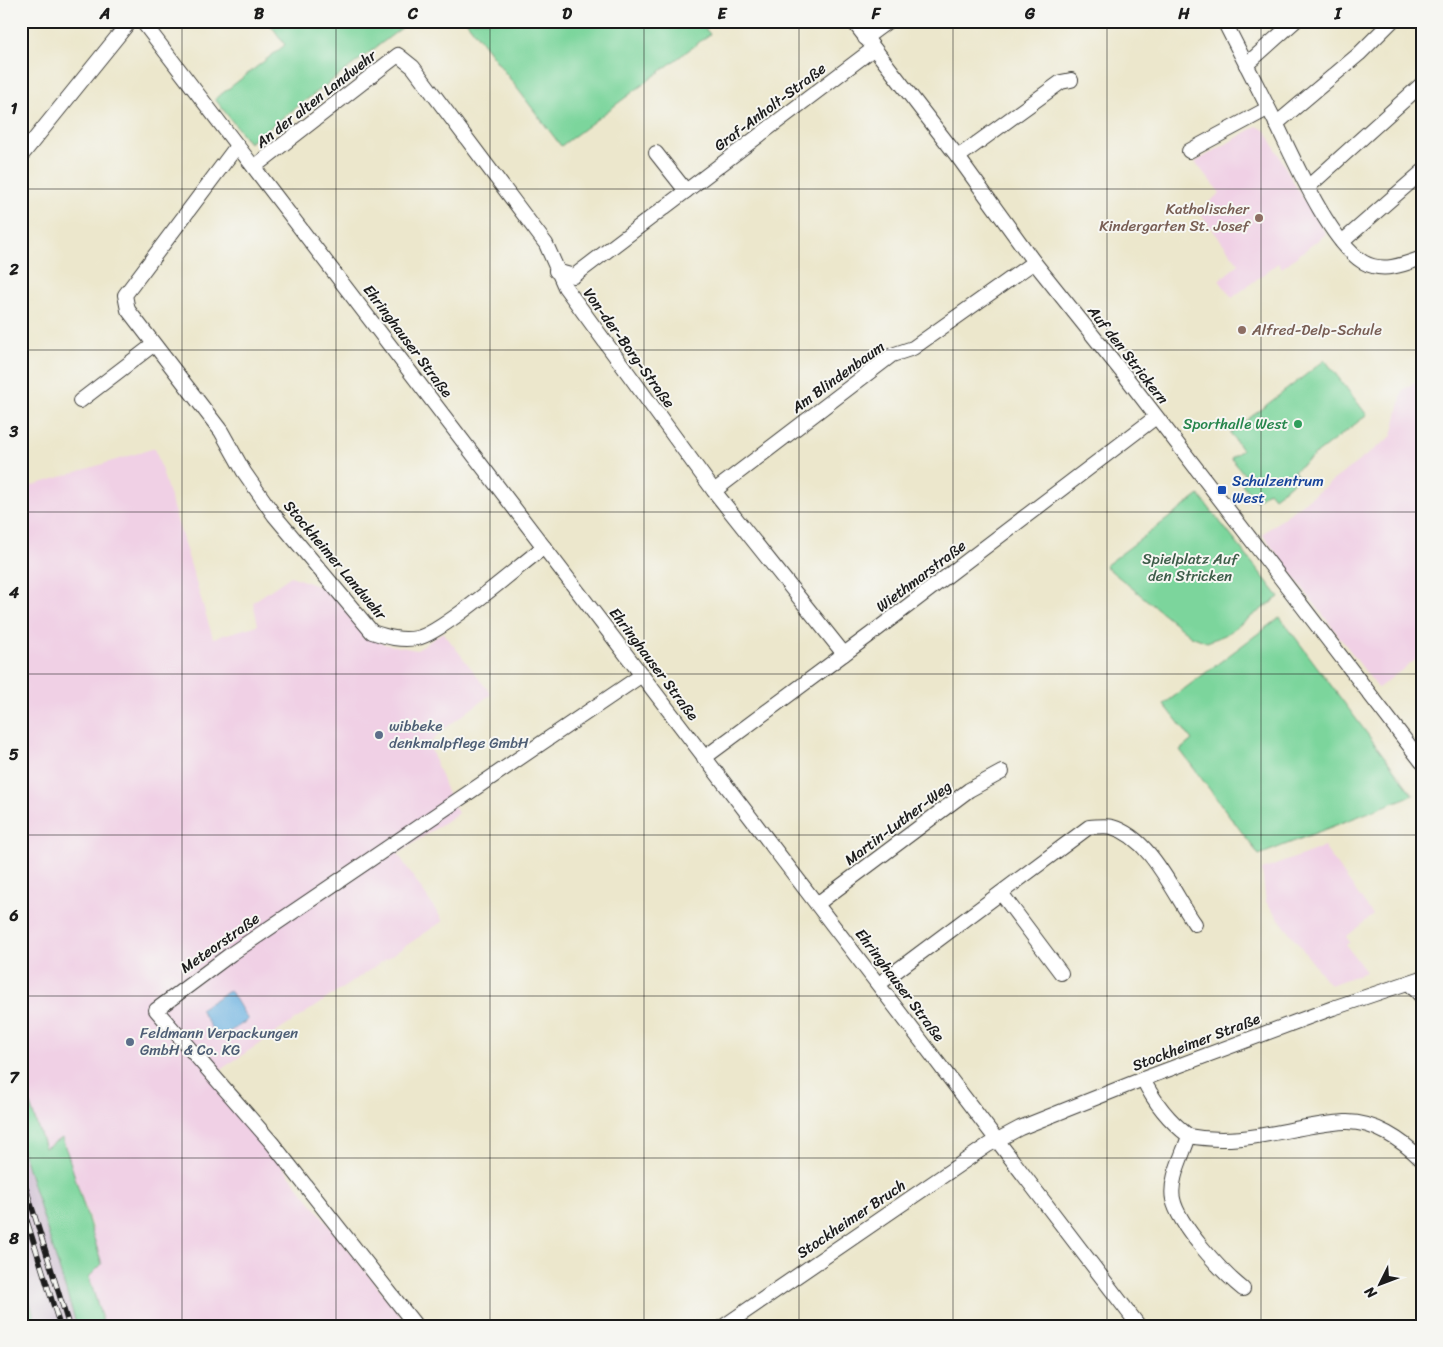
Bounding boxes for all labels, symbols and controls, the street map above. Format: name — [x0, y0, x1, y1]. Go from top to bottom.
text: A — [99, 0, 110, 28]
text: B — [254, 0, 265, 28]
text: C — [407, 0, 419, 28]
text: D — [562, 0, 572, 28]
text: E — [718, 0, 728, 28]
text: F — [871, 0, 882, 28]
text: G — [1024, 0, 1036, 28]
text: H — [1177, 0, 1190, 28]
text: I — [1334, 0, 1343, 28]
street label: An der alten Landwehr — [249, 43, 383, 155]
street label: Graf-Anholt-Straße — [708, 56, 832, 158]
text: 1 — [11, 94, 18, 123]
place label: Katholischer Kindergarten St. Josef — [1099, 196, 1251, 239]
marker: Katholischer Kindergarten St. Josef — [1253, 212, 1265, 224]
text: 2 — [8, 255, 19, 284]
street label: Ehringhauser Straße — [356, 279, 460, 403]
street label: Von-der-Borg-Straße — [576, 282, 682, 414]
street label: Auf den Strickern — [1080, 299, 1175, 410]
place label: Alfred-Delp-Schule — [1251, 317, 1382, 343]
marker: Alfred-Delp-Schule — [1236, 324, 1248, 336]
street label: Am Blindenbaum — [785, 334, 891, 420]
place label: Sporthalle West — [1183, 411, 1288, 437]
text: 3 — [9, 417, 19, 446]
marker: Sporthalle West — [1292, 418, 1304, 430]
place label: Schulzentrum West — [1232, 468, 1324, 511]
marker: Schulzentrum West — [1216, 484, 1228, 496]
street label: Stockheimer Landwehr — [277, 494, 394, 626]
street label: Wiethmarstraße — [870, 533, 972, 619]
park label: Spielplatz Auf den Stricken — [1142, 546, 1240, 589]
text: 4 — [8, 578, 19, 607]
street label: Ehringhauser Straße — [602, 602, 706, 726]
place label: wibbeke denkmalpflege GmbH — [389, 713, 529, 756]
marker: wibbeke denkmalpflege GmbH — [373, 729, 385, 741]
text: 5 — [9, 740, 19, 769]
street label: Martin-Luther-Weg — [839, 774, 958, 872]
text: 6 — [8, 901, 19, 930]
street label: Meteorstraße — [175, 906, 265, 980]
street label: Ehringhauser Straße — [848, 923, 952, 1047]
street label: Stockheimer Straße — [1128, 1006, 1264, 1078]
place label: Feldmann Verpackungen GmbH & Co. KG — [140, 1020, 298, 1063]
marker: Feldmann Verpackungen GmbH & Co. KG — [124, 1036, 136, 1048]
text: 7 — [9, 1063, 20, 1092]
street label: Stockheimer Bruch — [791, 1173, 911, 1265]
text: 8 — [8, 1224, 19, 1253]
north arrow — [1356, 1260, 1406, 1310]
text: N — [1358, 1280, 1384, 1305]

